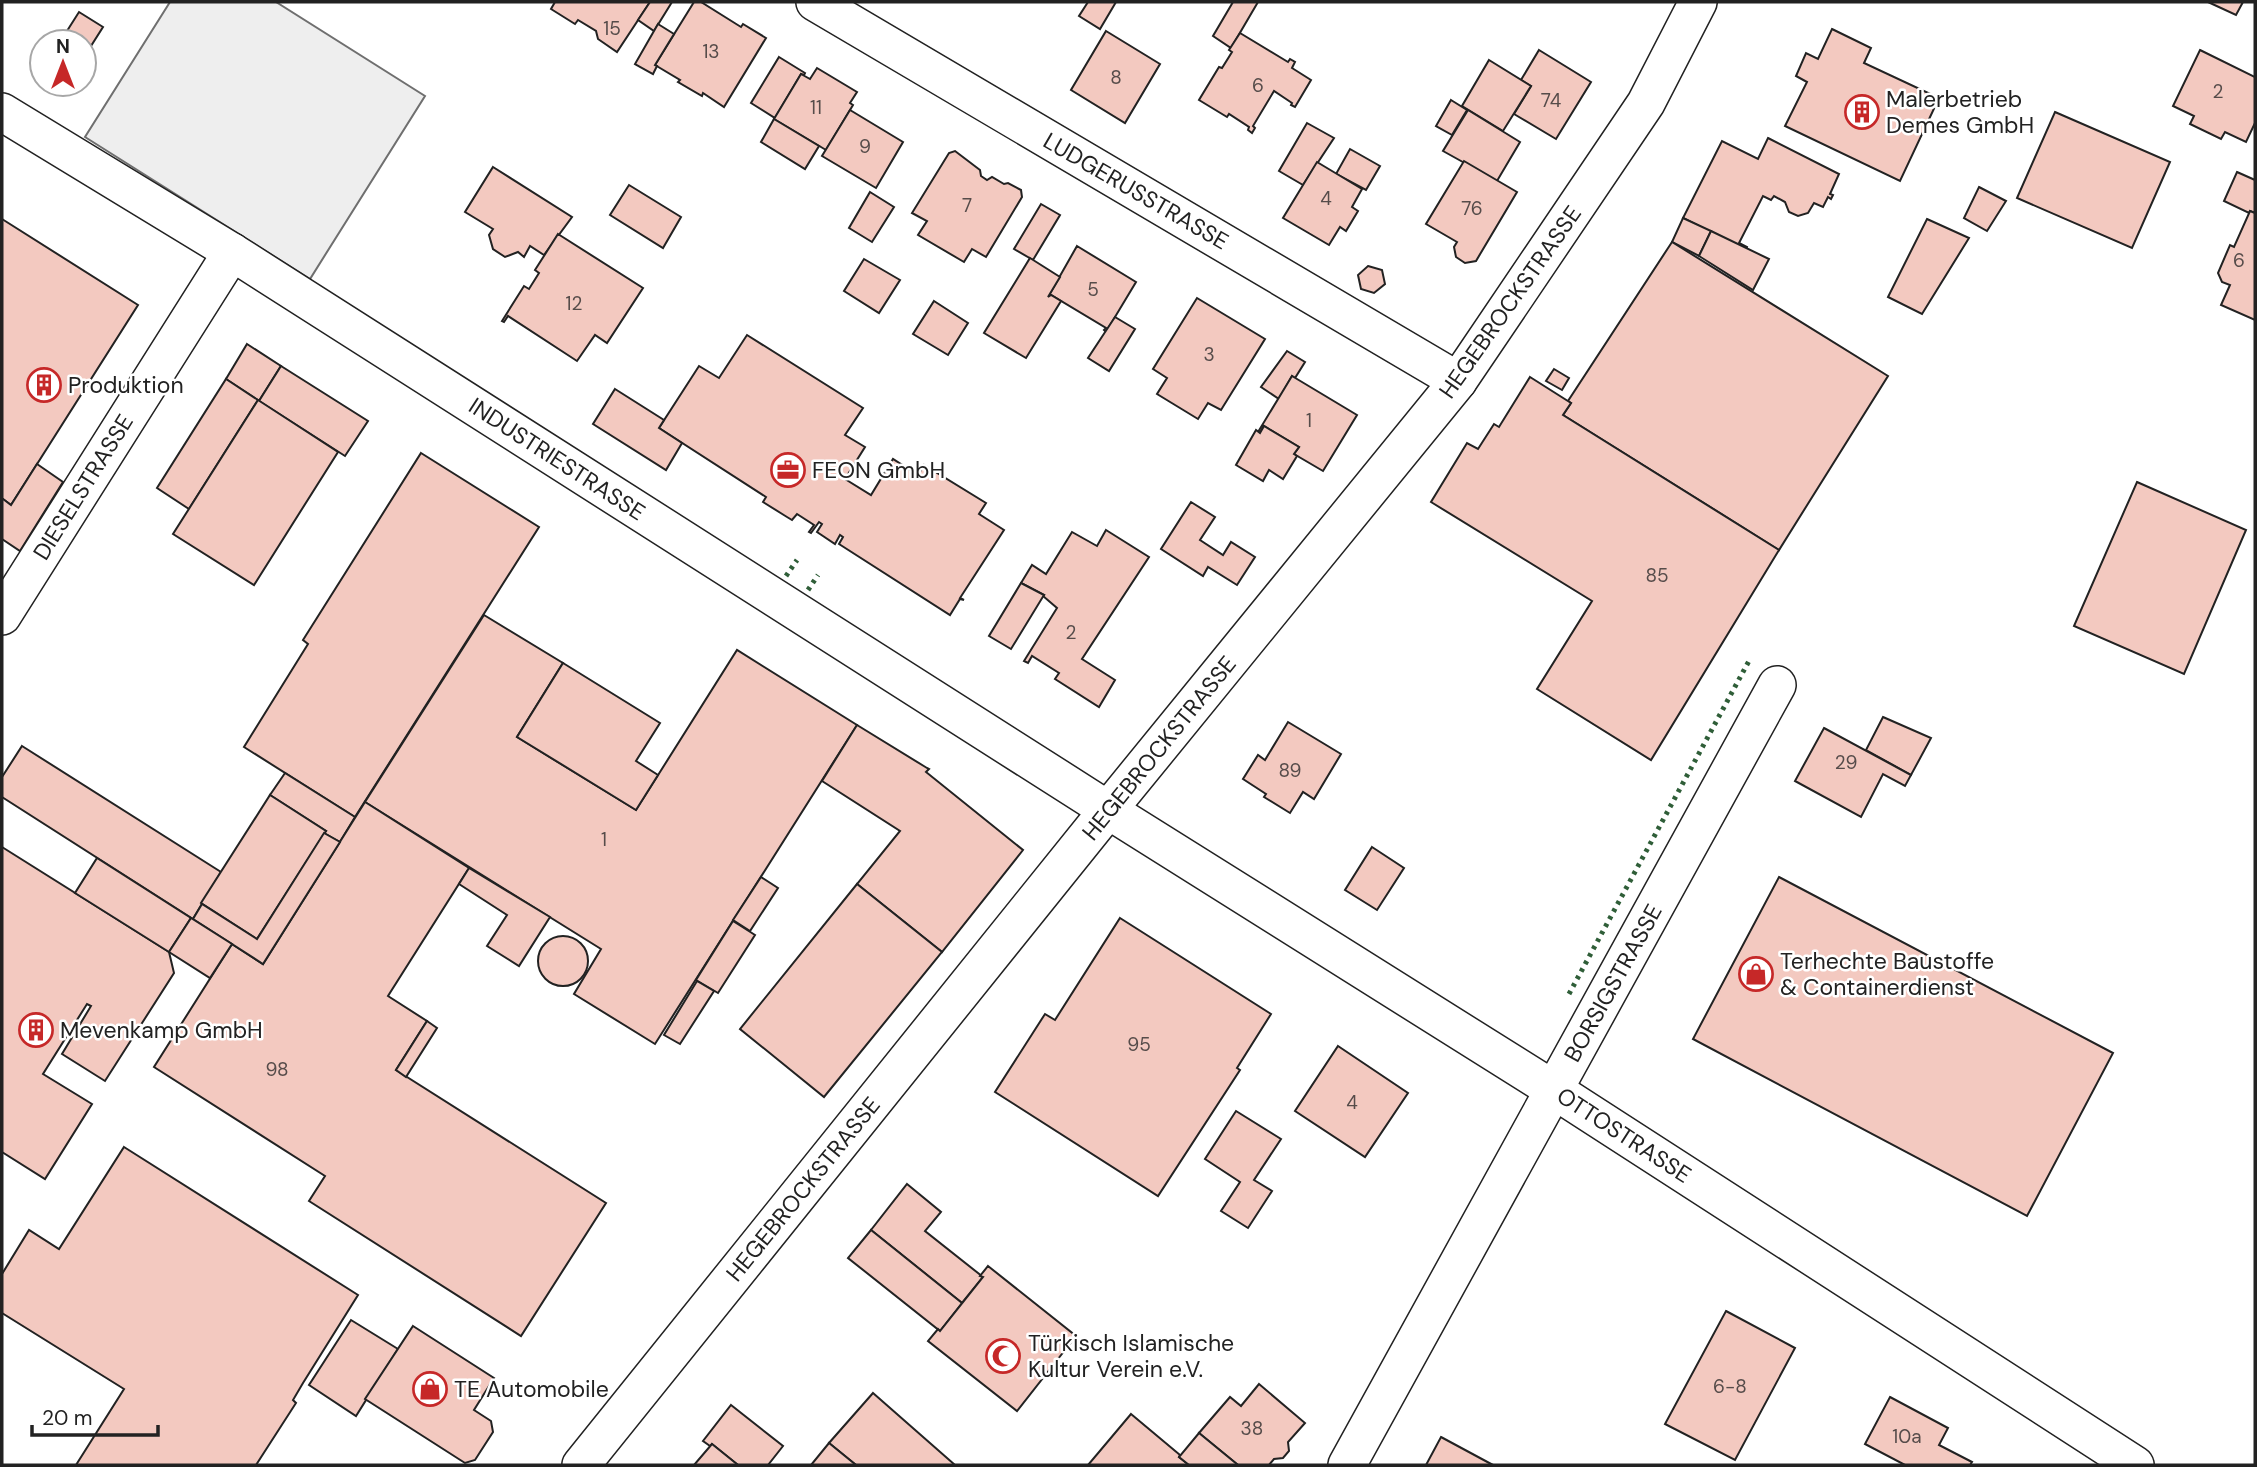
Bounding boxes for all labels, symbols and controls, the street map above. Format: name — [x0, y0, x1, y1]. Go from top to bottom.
house number: 15 — [603, 16, 621, 41]
north arrow — [28, 28, 98, 98]
text: N — [56, 34, 70, 59]
house number: 13 — [702, 39, 720, 64]
house number: 8 — [1110, 65, 1122, 90]
house number: 6 — [1252, 73, 1264, 98]
house number: 2 — [2213, 79, 2224, 104]
place label: Malerbetrieb Demes GmbH — [1886, 84, 2034, 140]
house number: 74 — [1541, 88, 1561, 113]
building icon: Malerbetrieb Demes GmbH — [1843, 93, 1881, 131]
house number: 11 — [810, 95, 822, 120]
street label: LUDGERUSSTRASSE — [1038, 126, 1234, 256]
house number: 9 — [859, 134, 871, 159]
house number: 4 — [1320, 186, 1332, 211]
house number: 7 — [962, 193, 972, 218]
house number: 76 — [1461, 196, 1483, 221]
street label: HEGEBROCKSTRASSE — [1432, 200, 1588, 404]
house number: 6 — [2233, 248, 2245, 273]
house number: 5 — [1087, 277, 1099, 302]
house number: 12 — [566, 291, 582, 316]
house number: 3 — [1203, 342, 1215, 367]
building icon: Produktion — [25, 366, 63, 404]
place label: Produktion — [68, 370, 184, 400]
street label: INDUSTRIESTRASSE — [463, 391, 651, 527]
street label: DIESELSTRASSE — [26, 408, 140, 566]
house number: 1 — [1306, 408, 1312, 433]
office icon: FEON GmbH — [769, 451, 807, 489]
place label: FEON GmbH — [812, 455, 945, 485]
house number: 85 — [1645, 563, 1669, 588]
house number: 2 — [1066, 620, 1077, 645]
street label: HEGEBROCKSTRASSE — [1075, 650, 1243, 846]
house number: 29 — [1835, 750, 1857, 775]
house number: 89 — [1279, 758, 1301, 783]
house number: 1 — [601, 827, 607, 852]
street label: BORSIGSTRASSE — [1557, 899, 1669, 1067]
place label: Terhechte Baustoffe & Containerdienst — [1780, 946, 1994, 1002]
shop icon: Terhechte Baustoffe & Containerdienst — [1737, 955, 1775, 993]
building icon: Mevenkamp GmbH — [17, 1011, 55, 1049]
place label: Mevenkamp GmbH — [60, 1015, 263, 1045]
house number: 95 — [1127, 1032, 1151, 1057]
house number: 98 — [265, 1057, 289, 1082]
street label: OTTOSTRASSE — [1551, 1080, 1697, 1190]
house number: 4 — [1346, 1090, 1358, 1115]
street label: HEGEBROCKSTRASSE — [719, 1091, 887, 1287]
place label: Türkisch Islamische Kultur Verein e.V. — [1028, 1328, 1234, 1384]
mosque icon: Türkisch Islamische Kultur Verein e.V. — [984, 1337, 1022, 1375]
shop icon: TE Automobile — [411, 1370, 449, 1408]
place label: TE Automobile — [454, 1374, 609, 1404]
house number: 6-8 — [1713, 1374, 1747, 1399]
scale bar — [32, 1394, 158, 1438]
text: 20 m — [42, 1404, 93, 1432]
house number: 38 — [1241, 1416, 1263, 1441]
house number: 10a — [1892, 1424, 1922, 1449]

